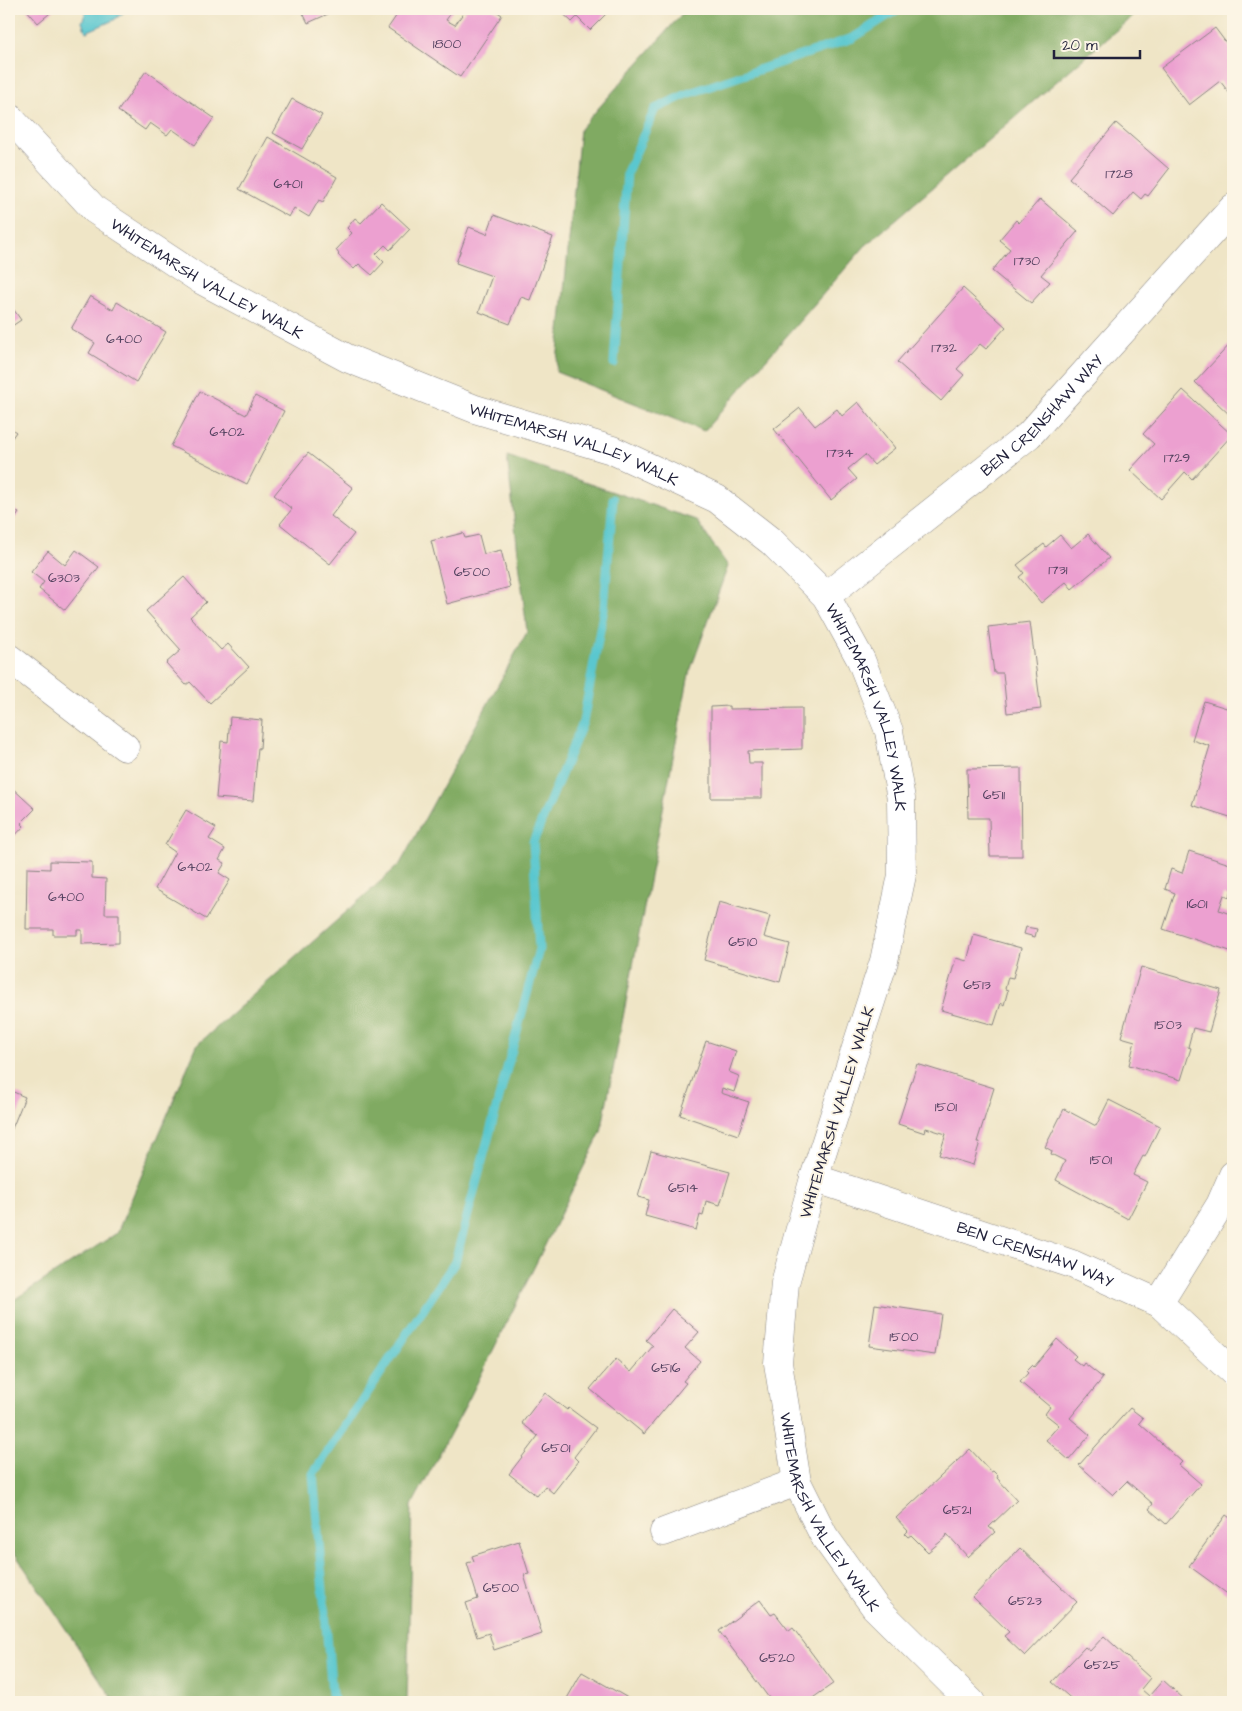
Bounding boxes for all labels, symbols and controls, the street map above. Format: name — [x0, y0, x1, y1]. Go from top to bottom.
scale bar — [1054, 28, 1141, 60]
house number: 1800 — [433, 34, 461, 54]
text: 20 m — [1062, 35, 1098, 56]
house number: 1728 — [1105, 164, 1133, 184]
house number: 6401 — [274, 174, 303, 194]
street label: WHITEMARSH VALLEY WALK — [106, 213, 307, 345]
house number: 1730 — [1014, 251, 1040, 271]
house number: 6400 — [106, 329, 142, 349]
house number: 1732 — [931, 338, 957, 358]
street label: BEN CRENSHAW WAY — [976, 350, 1109, 481]
street label: WHITEMARSH VALLEY WALK — [466, 398, 682, 492]
house number: 6402 — [209, 422, 245, 442]
house number: 1734 — [826, 443, 854, 463]
house number: 1729 — [1164, 448, 1190, 468]
house number: 1731 — [1048, 560, 1068, 580]
house number: 6500 — [454, 562, 490, 582]
house number: 6303 — [48, 568, 80, 588]
street label: WHITEMARSH VALLEY WALK — [820, 600, 911, 811]
house number: 6511 — [983, 785, 1005, 805]
house number: 6402 — [177, 857, 213, 877]
house number: 6400 — [48, 887, 84, 907]
house number: 1601 — [1186, 894, 1208, 914]
house number: 6510 — [728, 932, 758, 952]
house number: 6513 — [963, 975, 991, 995]
street label: WHITEMARSH VALLEY WALK — [794, 1003, 880, 1221]
house number: 1503 — [1154, 1015, 1182, 1035]
house number: 1501 — [935, 1097, 957, 1117]
house number: 1501 — [1090, 1150, 1112, 1170]
house number: 6514 — [668, 1178, 698, 1198]
street label: BEN CRENSHAW WAY — [954, 1216, 1117, 1293]
house number: 1500 — [889, 1327, 919, 1347]
house number: 6516 — [651, 1358, 681, 1378]
street label: WHITEMARSH VALLEY WALK — [774, 1411, 885, 1616]
house number: 6501 — [541, 1438, 571, 1458]
house number: 6521 — [943, 1500, 971, 1520]
house number: 6500 — [483, 1578, 519, 1598]
house number: 6523 — [1008, 1591, 1042, 1611]
house number: 6520 — [759, 1648, 795, 1668]
house number: 6525 — [1084, 1655, 1120, 1675]

